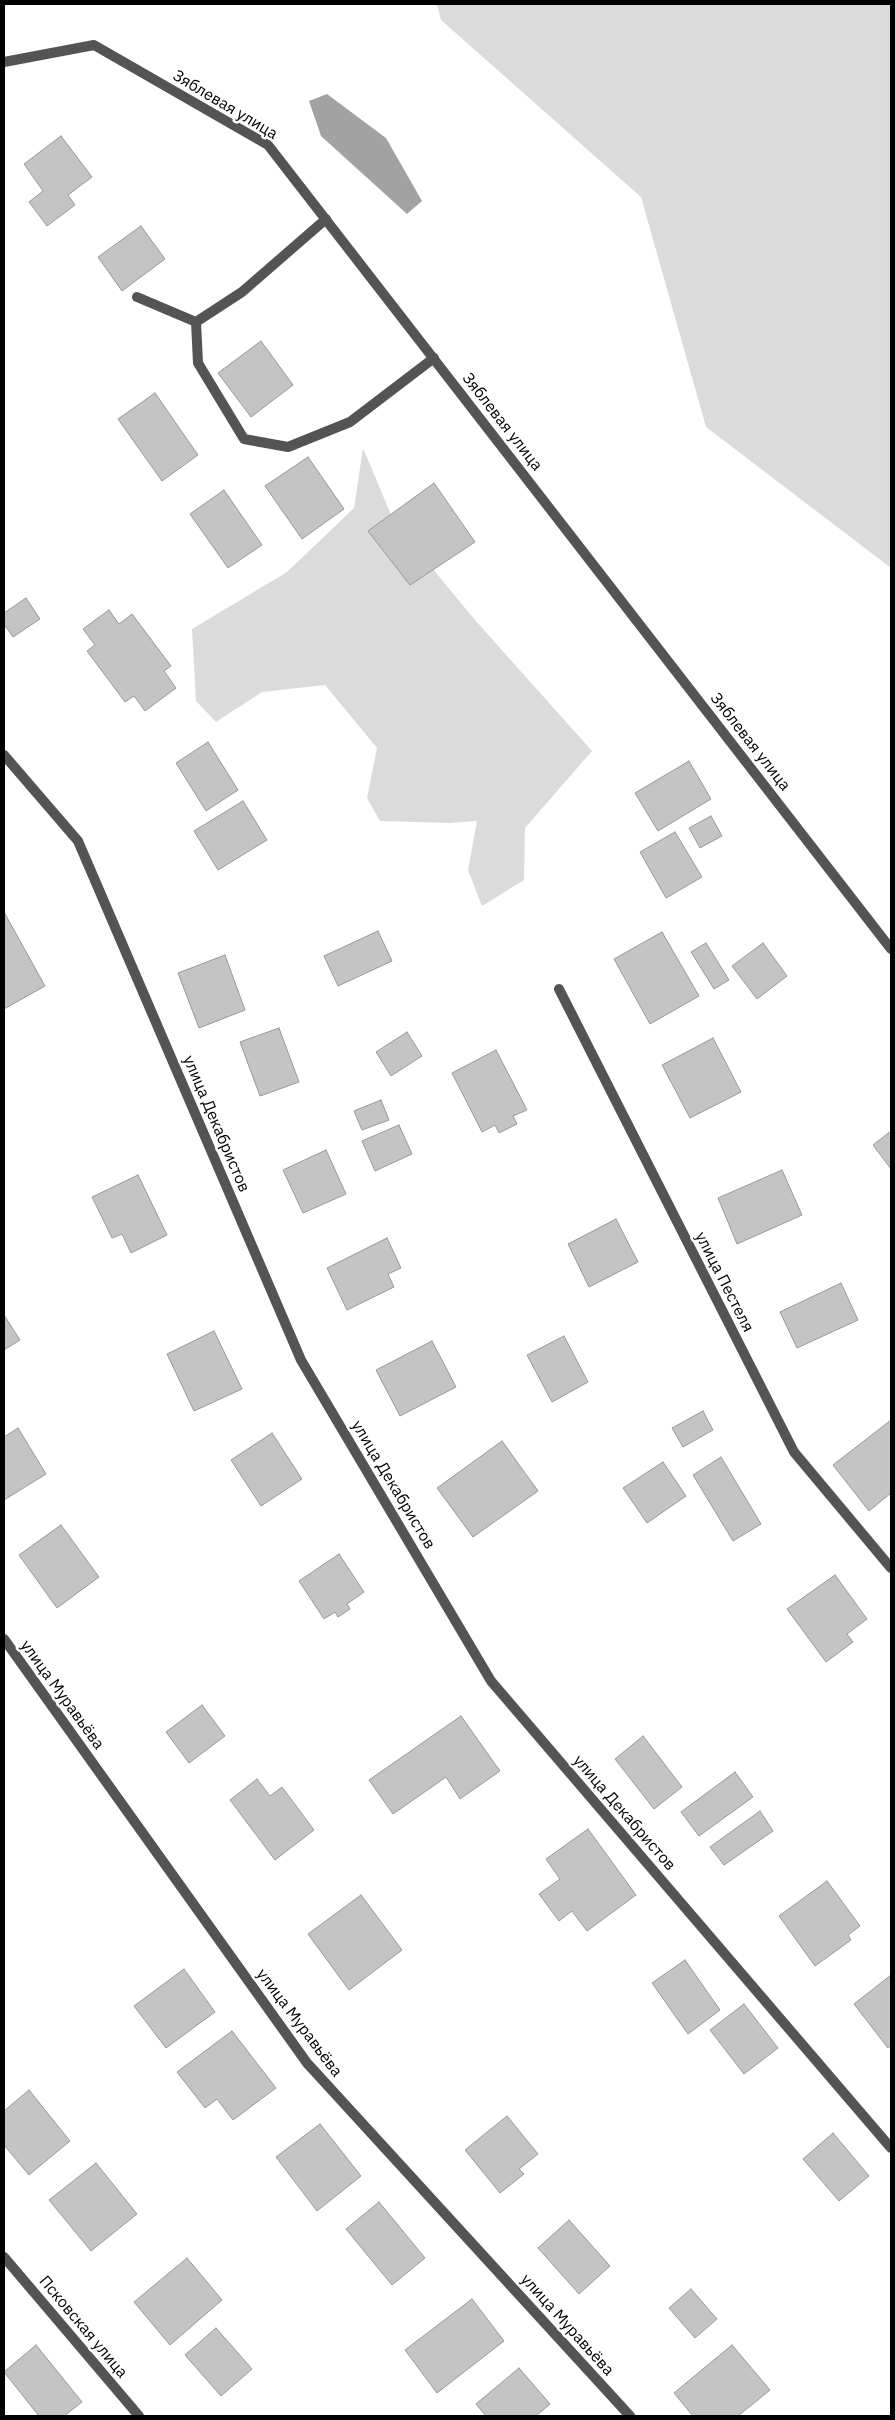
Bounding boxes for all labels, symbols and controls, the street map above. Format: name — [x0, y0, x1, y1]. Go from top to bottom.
street label: Зяблевая улица — [169, 66, 281, 144]
street label: Зяблевая улица — [458, 369, 546, 475]
street label: Зяблевая улица — [706, 689, 794, 795]
street label: улица Декабристов — [178, 1053, 254, 1195]
street label: улица Пестеля — [691, 1229, 757, 1335]
street label: улица Декабристов — [347, 1417, 439, 1553]
street label: улица Муравьёва — [16, 1637, 108, 1753]
street label: улица Декабристов — [569, 1751, 679, 1875]
street label: улица Муравьёва — [252, 1965, 346, 2081]
street label: улица Муравьёва — [516, 2270, 618, 2380]
street label: Псковская улица — [35, 2272, 131, 2382]

